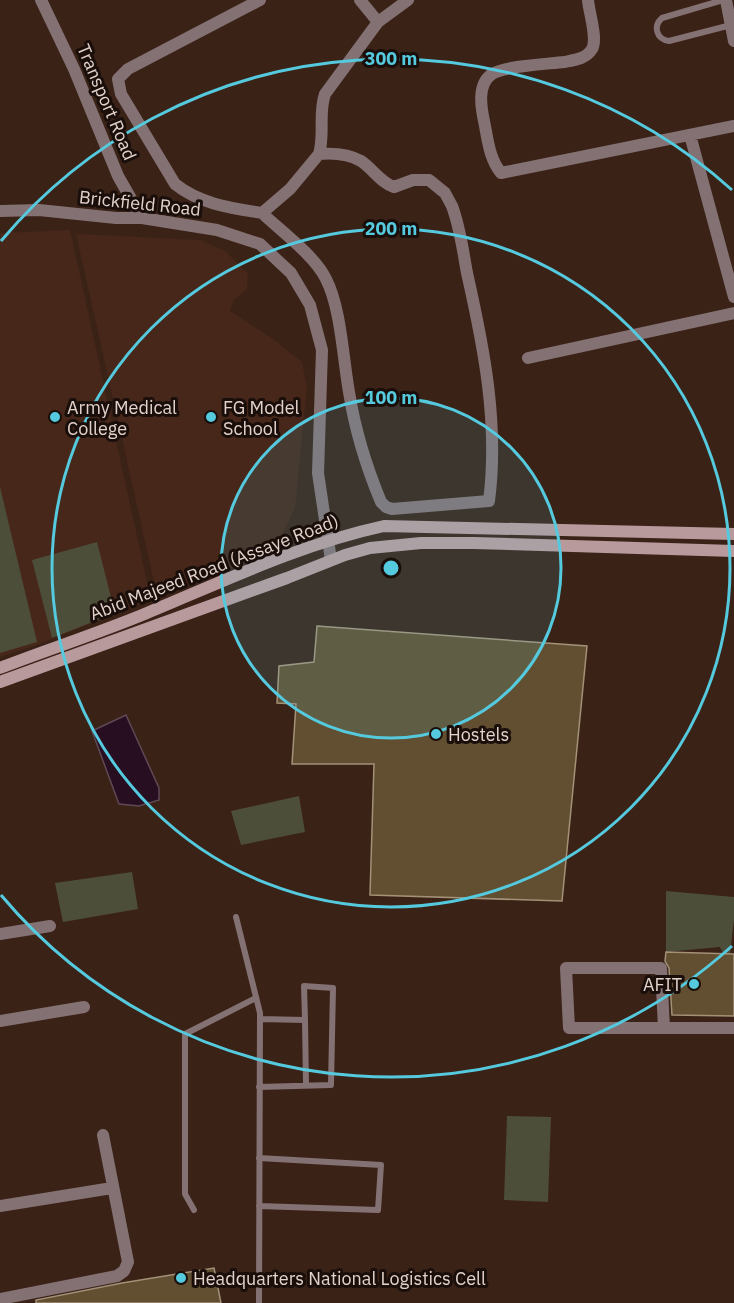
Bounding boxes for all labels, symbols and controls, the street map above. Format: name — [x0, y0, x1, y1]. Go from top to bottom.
street label: Transport Road — [72, 41, 142, 163]
text: 300 m — [365, 47, 417, 70]
street label: Brickfield Road — [78, 185, 202, 221]
text: 200 m — [365, 217, 417, 240]
text: 100 m — [365, 386, 417, 409]
place label: Army Medical College — [67, 396, 177, 440]
place label: FG Model School — [223, 396, 300, 440]
marker: Army Medical College — [48, 410, 62, 424]
marker: FG Model School — [204, 410, 218, 424]
street label: Abid Majeed Road (Assaye Road) — [86, 509, 342, 625]
centre of rings — [381, 558, 401, 578]
place label: Hostels — [448, 723, 509, 746]
marker: Hostels — [429, 727, 443, 741]
place label: AFIT — [643, 973, 682, 996]
marker: AFIT — [687, 977, 701, 991]
place label: Headquarters National Logistics Cell — [193, 1267, 486, 1290]
marker: Headquarters National Logistics Cell — [174, 1271, 188, 1285]

